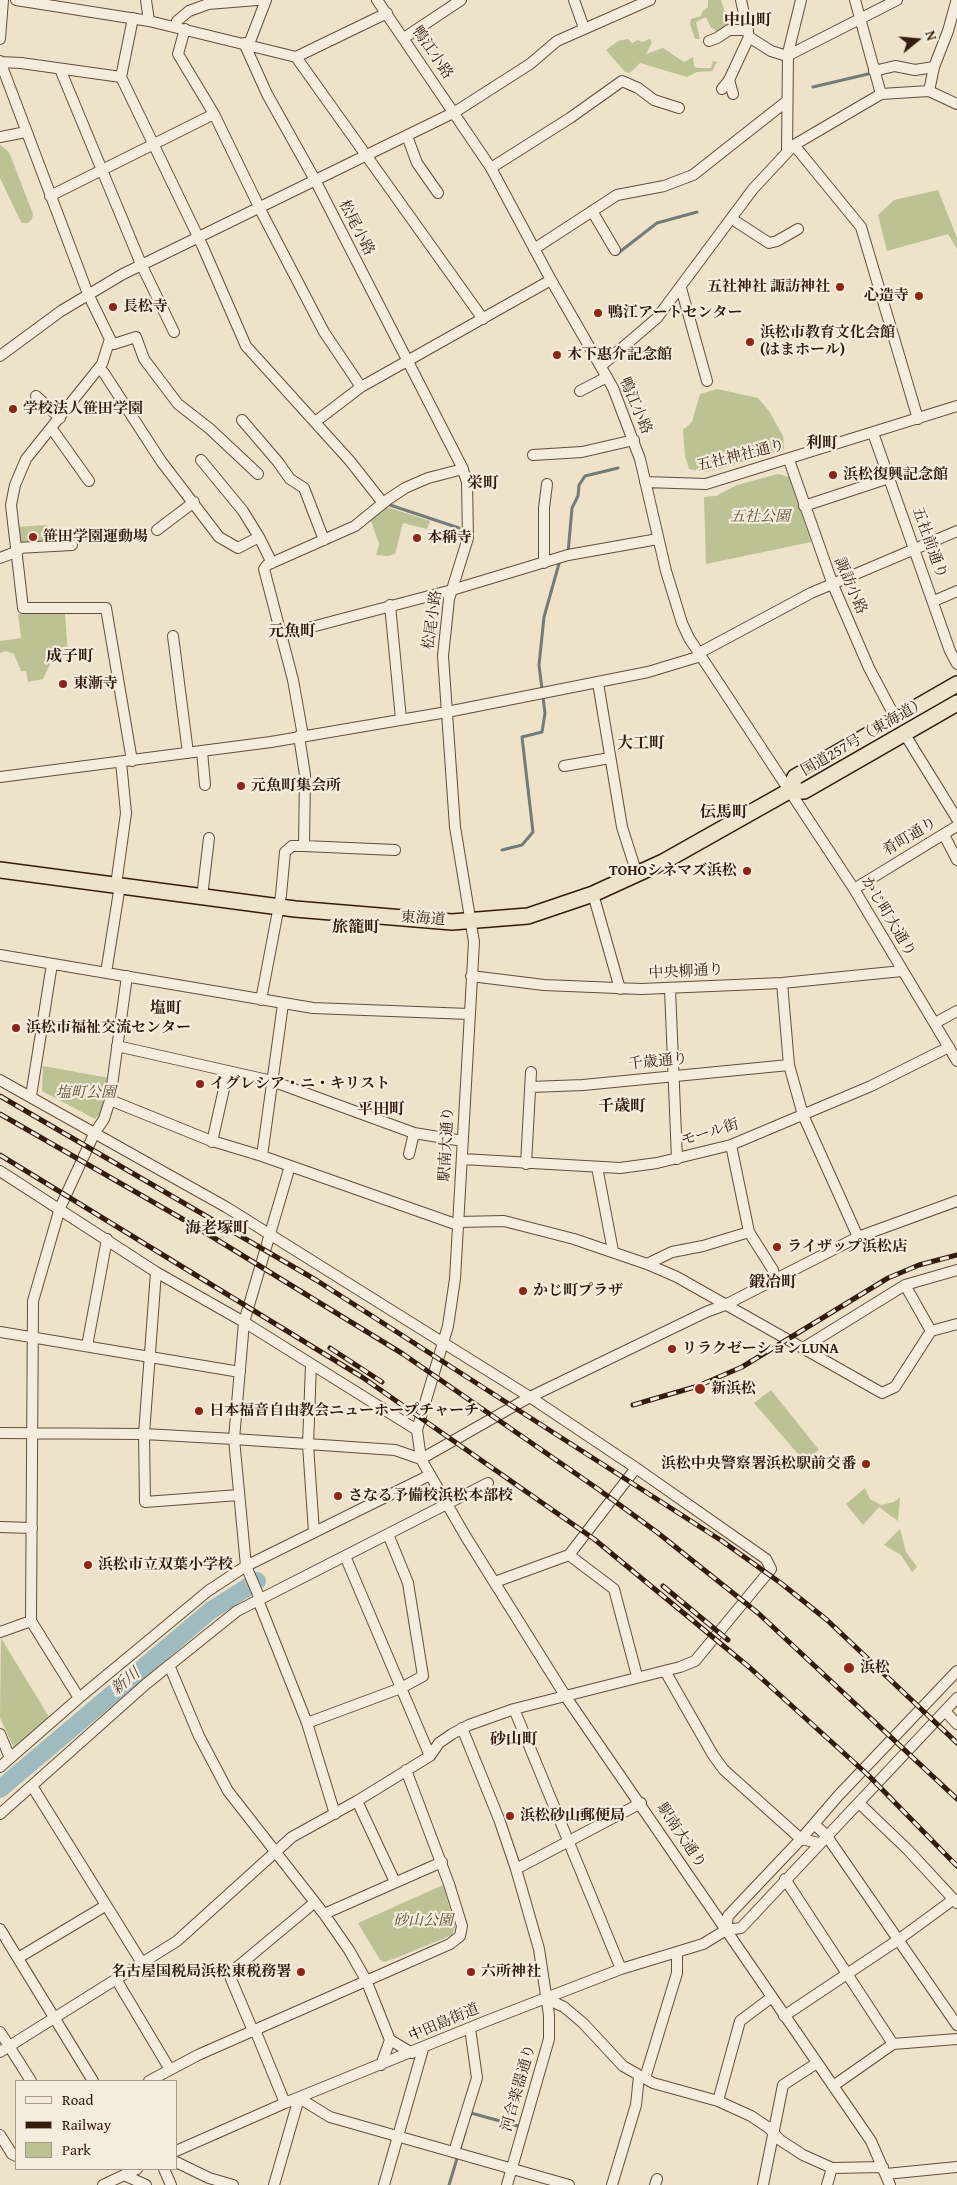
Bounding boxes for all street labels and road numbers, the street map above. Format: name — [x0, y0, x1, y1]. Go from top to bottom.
street label: 鴨江小路 — [408, 23, 456, 83]
street label: 松尾小路 — [334, 197, 378, 259]
street label: 鴨江小路 — [615, 375, 655, 437]
street label: 五社神社通り — [695, 436, 787, 476]
street label: 五社前通り — [908, 505, 950, 581]
street label: 諏訪小路 — [830, 555, 870, 617]
street label: 松尾小路 — [420, 589, 446, 651]
street label: 国道257号（東海道） — [798, 694, 930, 780]
street label: 肴町通り — [880, 814, 940, 860]
street label: かじ町大通り — [857, 874, 919, 960]
street label: 東海道 — [400, 908, 446, 930]
street label: 中央柳通り — [648, 961, 724, 983]
street label: 千歳通り — [627, 1050, 689, 1074]
street label: 駅南大通り — [436, 1106, 458, 1182]
street label: モール街 — [679, 1116, 741, 1150]
street label: 駅南大通り — [653, 1800, 709, 1872]
street label: 中田島街道 — [406, 2000, 482, 2046]
street label: 河合楽器通り — [498, 2042, 540, 2134]

